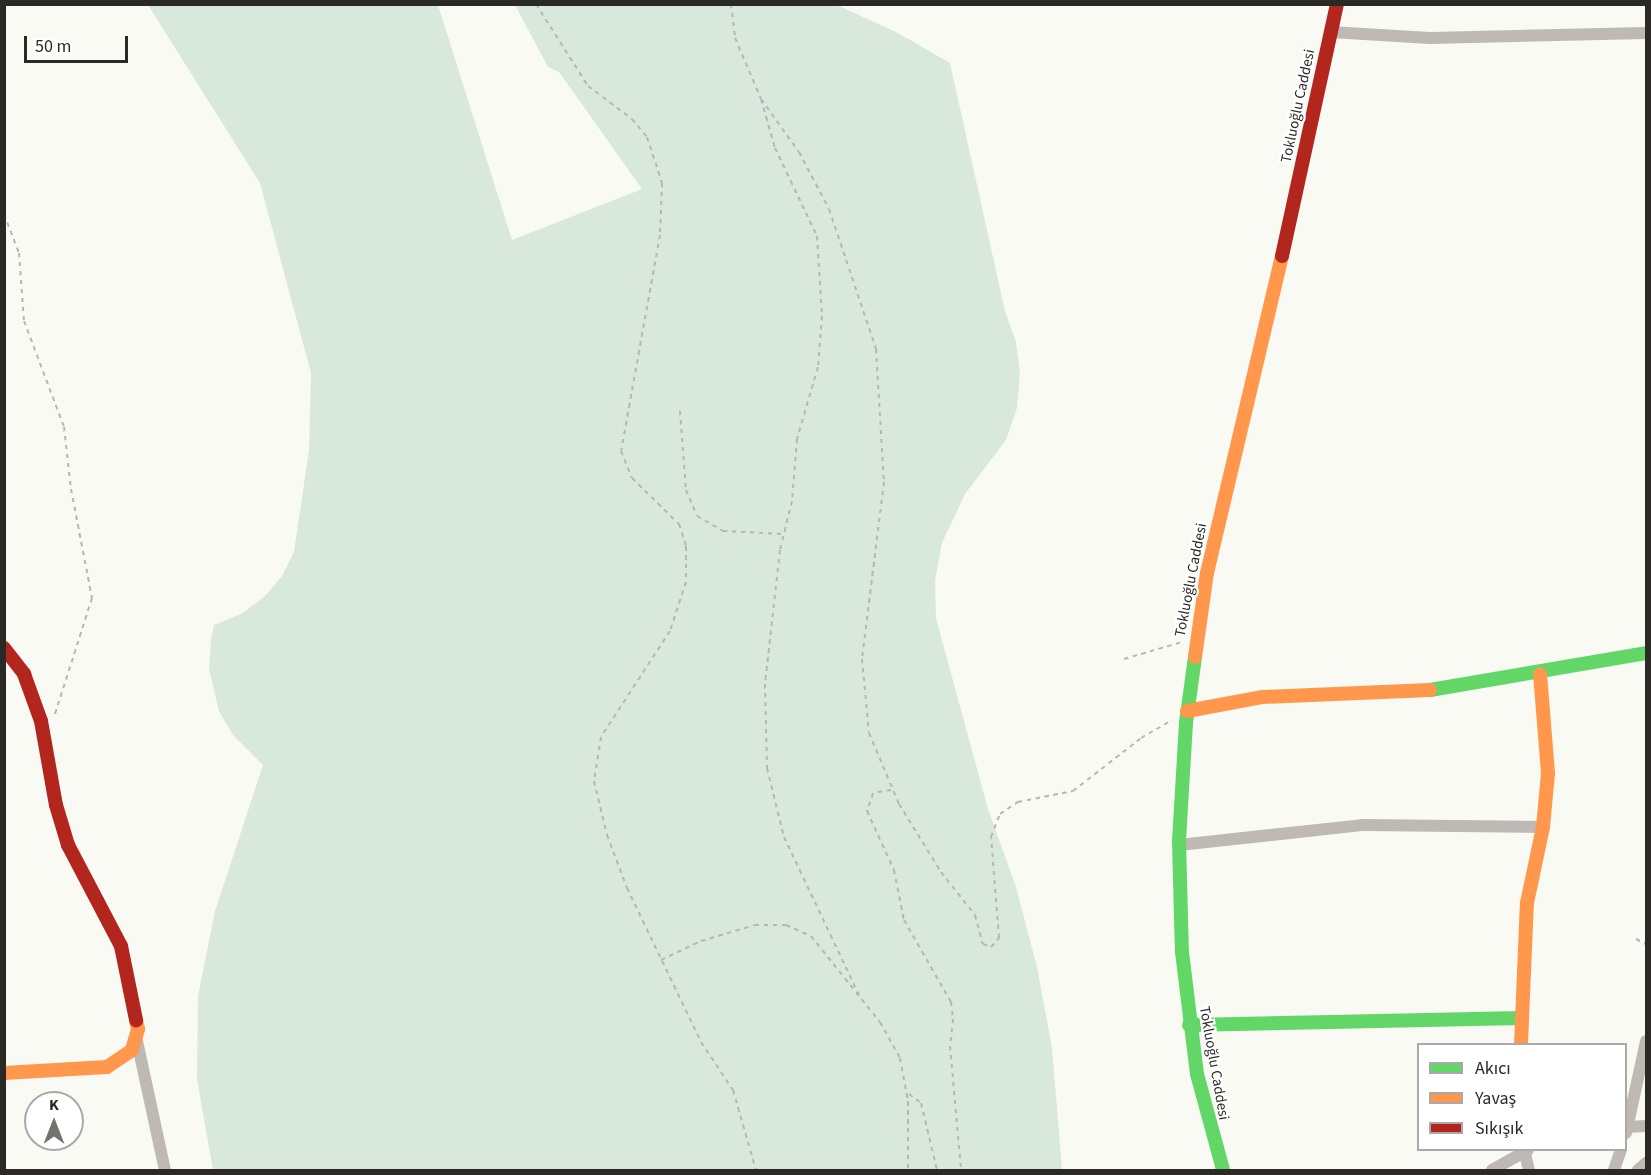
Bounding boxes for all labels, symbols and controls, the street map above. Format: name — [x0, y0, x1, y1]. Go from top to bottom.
scale bar — [27, 24, 130, 62]
text: 50 m — [35, 34, 71, 59]
street label: Tokluoğlu Caddesi — [1277, 48, 1319, 164]
street label: Tokluoğlu Caddesi — [1171, 522, 1211, 638]
street label: Tokluoğlu Caddesi — [1195, 1005, 1233, 1121]
legend — [1417, 1043, 1627, 1151]
text: Akıcı — [1475, 1056, 1511, 1081]
text: Yavaş — [1475, 1086, 1516, 1111]
north arrow — [24, 1091, 84, 1151]
text: K — [49, 1094, 59, 1116]
text: Sıkışık — [1475, 1116, 1523, 1141]

